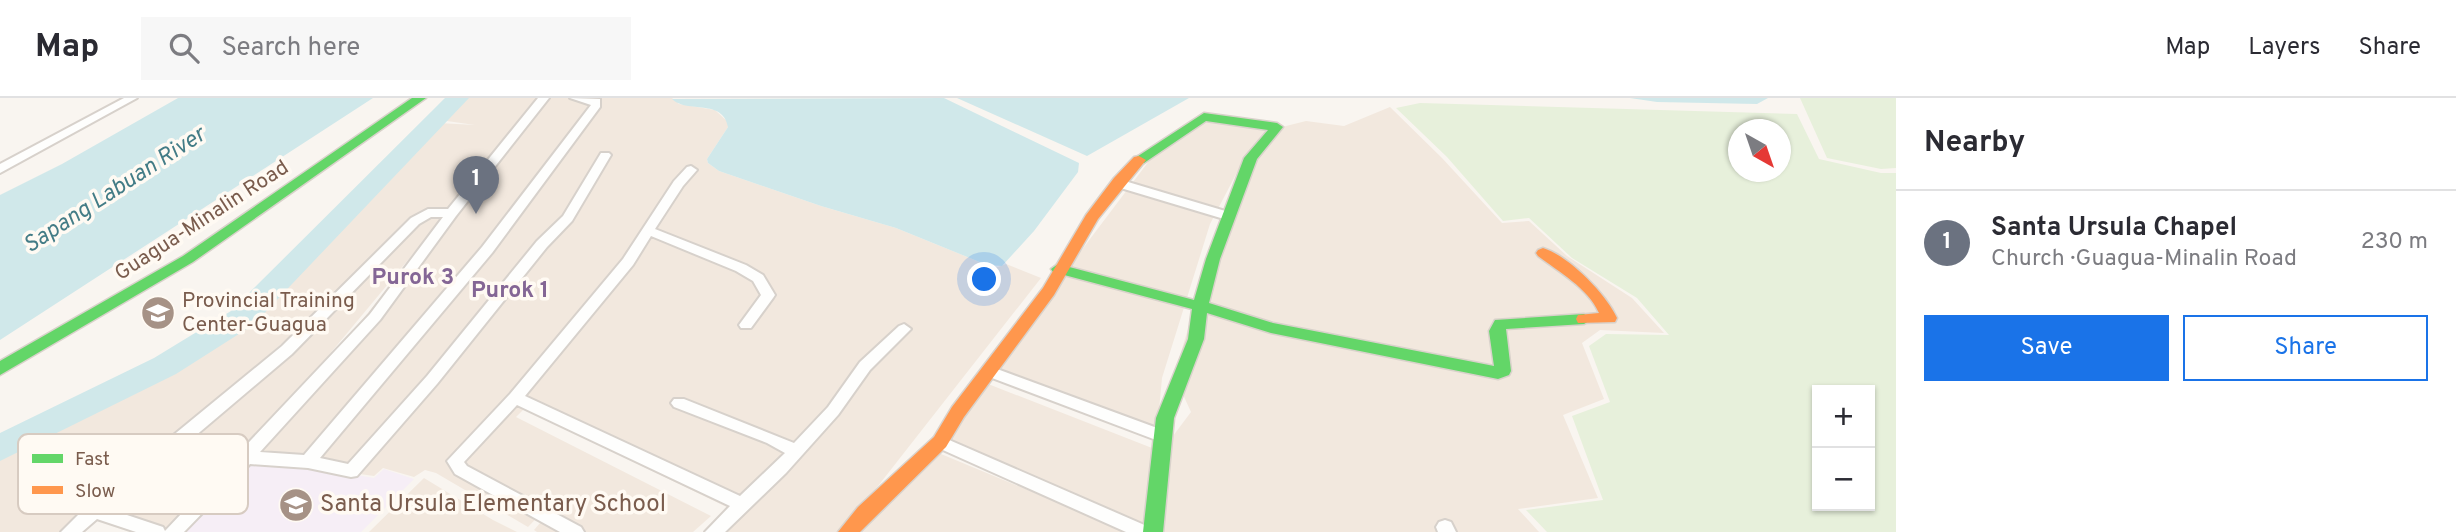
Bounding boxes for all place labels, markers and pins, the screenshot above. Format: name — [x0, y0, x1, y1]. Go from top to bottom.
pin: 1 — [453, 156, 499, 214]
place label: Provincial Training Center-Guagua — [182, 288, 355, 339]
school or university icon: Provincial Training Center-Guagua — [139, 294, 177, 332]
school or university icon: Santa Ursula Elementary School — [277, 486, 315, 524]
place label: Santa Ursula Elementary School — [320, 490, 666, 520]

